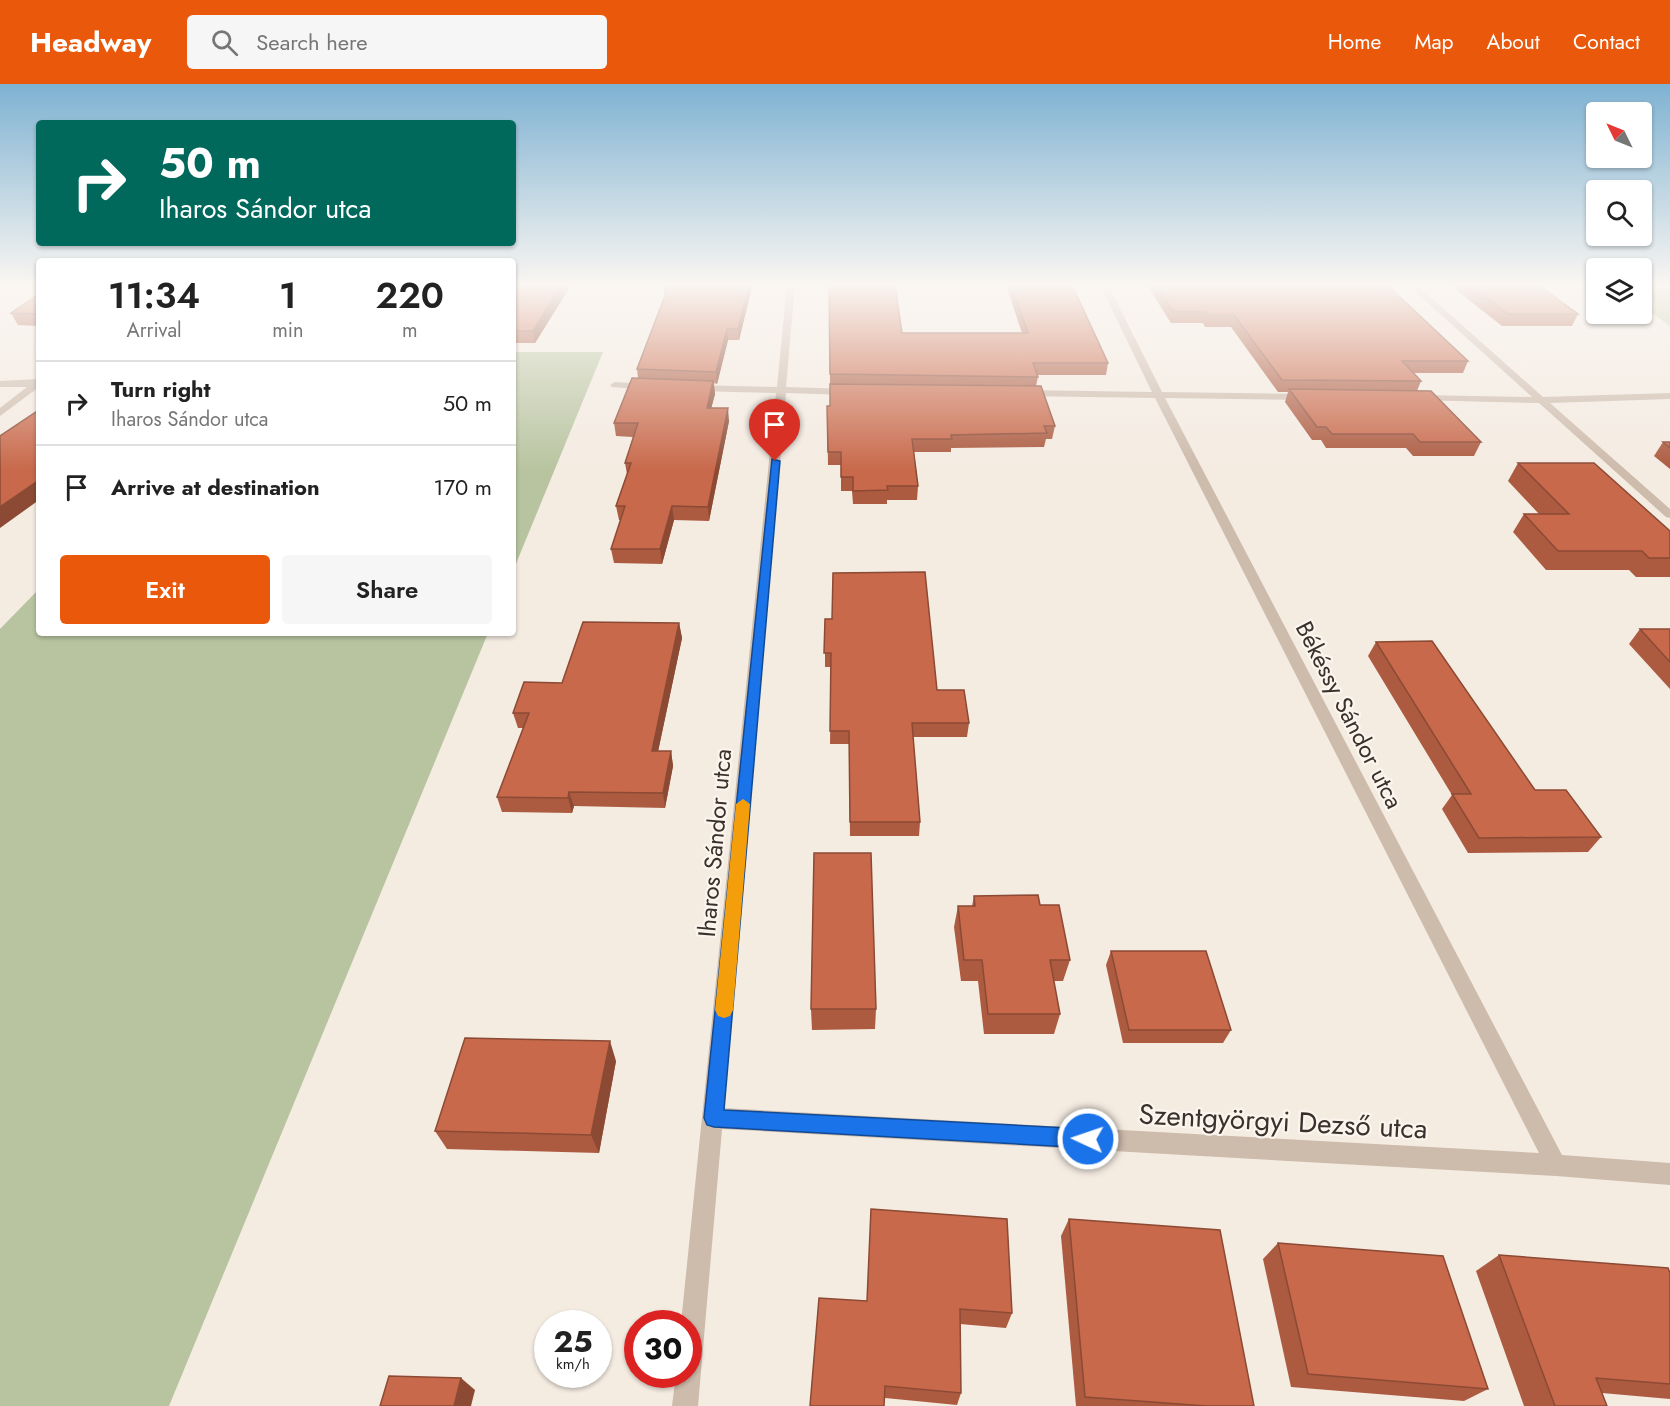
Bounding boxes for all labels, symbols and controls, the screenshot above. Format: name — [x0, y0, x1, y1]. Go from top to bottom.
search box — [187, 15, 607, 69]
text: Headway — [30, 22, 151, 63]
icon: search — [208, 26, 241, 59]
text: Search here — [256, 26, 368, 58]
text: Home — [1328, 27, 1381, 57]
text: Map — [1414, 27, 1454, 57]
text: About — [1487, 27, 1540, 57]
text: Contact — [1573, 27, 1640, 57]
north arrow — [1586, 102, 1652, 168]
map controls — [1586, 102, 1652, 324]
text: 50 m — [159, 133, 261, 194]
icon: right — [60, 144, 138, 222]
button: search — [1586, 180, 1652, 246]
text: Iharos Sándor utca — [159, 189, 371, 228]
button: layers — [1586, 258, 1652, 324]
text: 11:34 — [108, 269, 200, 321]
text: 1 — [279, 269, 297, 321]
text: 220 — [375, 269, 444, 321]
text: Arrival — [126, 316, 182, 345]
text: min — [272, 316, 303, 345]
text: m — [402, 316, 418, 345]
text: Turn right — [111, 373, 211, 405]
icon: right — [60, 387, 93, 420]
text: 50 m — [443, 387, 492, 419]
pin — [749, 399, 800, 461]
text: Iharos Sándor utca — [111, 405, 268, 434]
icon: arrive — [758, 408, 791, 441]
icon: arrive — [60, 471, 93, 504]
text: Arrive at destination — [111, 471, 320, 503]
text: 170 m — [434, 471, 492, 503]
button: Exit — [60, 555, 270, 624]
button: Share — [282, 555, 492, 624]
street label: Békéssy Sándor utca — [1287, 615, 1412, 815]
street label: Iharos Sándor utca — [689, 747, 740, 939]
street label: Szentgyörgyi Dezső utca — [1138, 1093, 1428, 1150]
position arrow — [1056, 1107, 1120, 1171]
speed limit sign: 30 — [624, 1310, 702, 1388]
text: 25 — [553, 1320, 593, 1363]
text: km/h — [556, 1353, 590, 1375]

